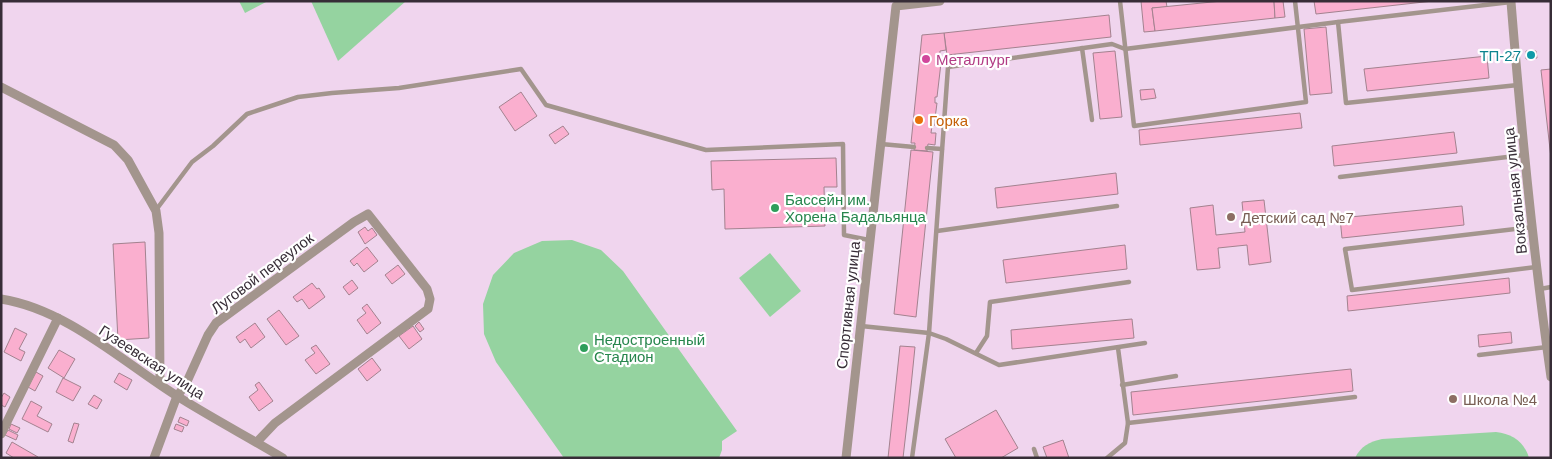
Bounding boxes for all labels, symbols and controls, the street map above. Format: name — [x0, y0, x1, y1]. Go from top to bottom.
place label: ТП-27 — [1479, 47, 1521, 64]
marker: ТП-27 — [1525, 49, 1537, 61]
place label: Металлург — [936, 51, 1011, 68]
marker: Металлург — [920, 53, 932, 65]
place label: Горка — [929, 112, 969, 129]
marker: Горка — [913, 114, 925, 126]
street label: Вокзальная улица — [1500, 126, 1530, 255]
place label: Бассейн им. Хорена Бадальянца — [785, 191, 927, 225]
marker: Бассейн им. Хорена Бадальянца — [769, 202, 781, 214]
place label: Детский сад №7 — [1241, 209, 1354, 226]
marker: Детский сад №7 — [1225, 211, 1237, 223]
street label: Луговой переулок — [208, 229, 317, 317]
street label: Спортивная улица — [833, 239, 863, 370]
street label: Гузеевская улица — [96, 322, 208, 403]
place label: Недостроенный Стадион — [594, 331, 705, 365]
marker: Недостроенный Стадион — [578, 342, 590, 354]
place label: Школа №4 — [1463, 391, 1537, 408]
marker: Школа №4 — [1447, 393, 1459, 405]

